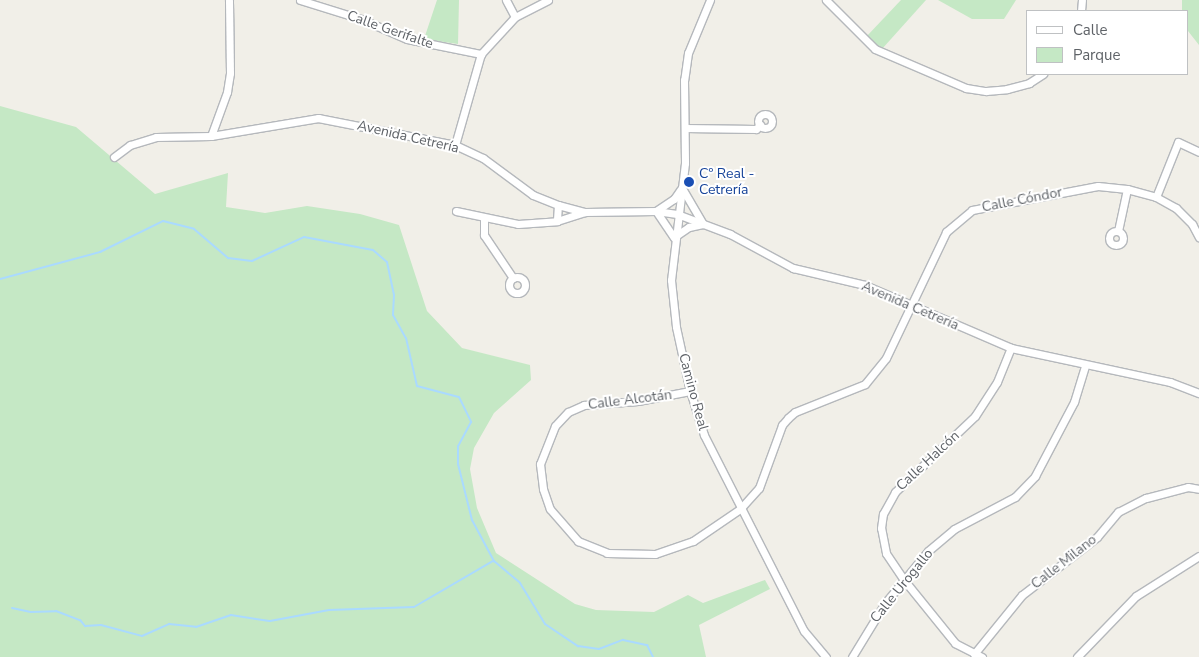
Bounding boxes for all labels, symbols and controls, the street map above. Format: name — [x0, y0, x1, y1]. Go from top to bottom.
street label: Calle Gerifalte — [345, 7, 435, 53]
legend — [1026, 10, 1189, 75]
text: Calle — [1073, 20, 1108, 40]
text: Parque — [1073, 45, 1121, 65]
street label: Avenida Cetrería — [355, 117, 461, 157]
place label: Cº Real - Cetrería — [699, 166, 755, 198]
marker: Cº Real - Cetrería — [683, 176, 695, 188]
street label: Calle Cóndor — [980, 184, 1064, 216]
street label: Avenida Cetrería — [859, 278, 961, 334]
street label: Camino Real — [675, 351, 711, 433]
street label: Calle Alcotán — [587, 387, 673, 413]
street label: Calle Halcón — [893, 428, 963, 494]
street label: Calle Milano — [1028, 531, 1100, 593]
street label: Calle Urogallo — [867, 546, 937, 626]

